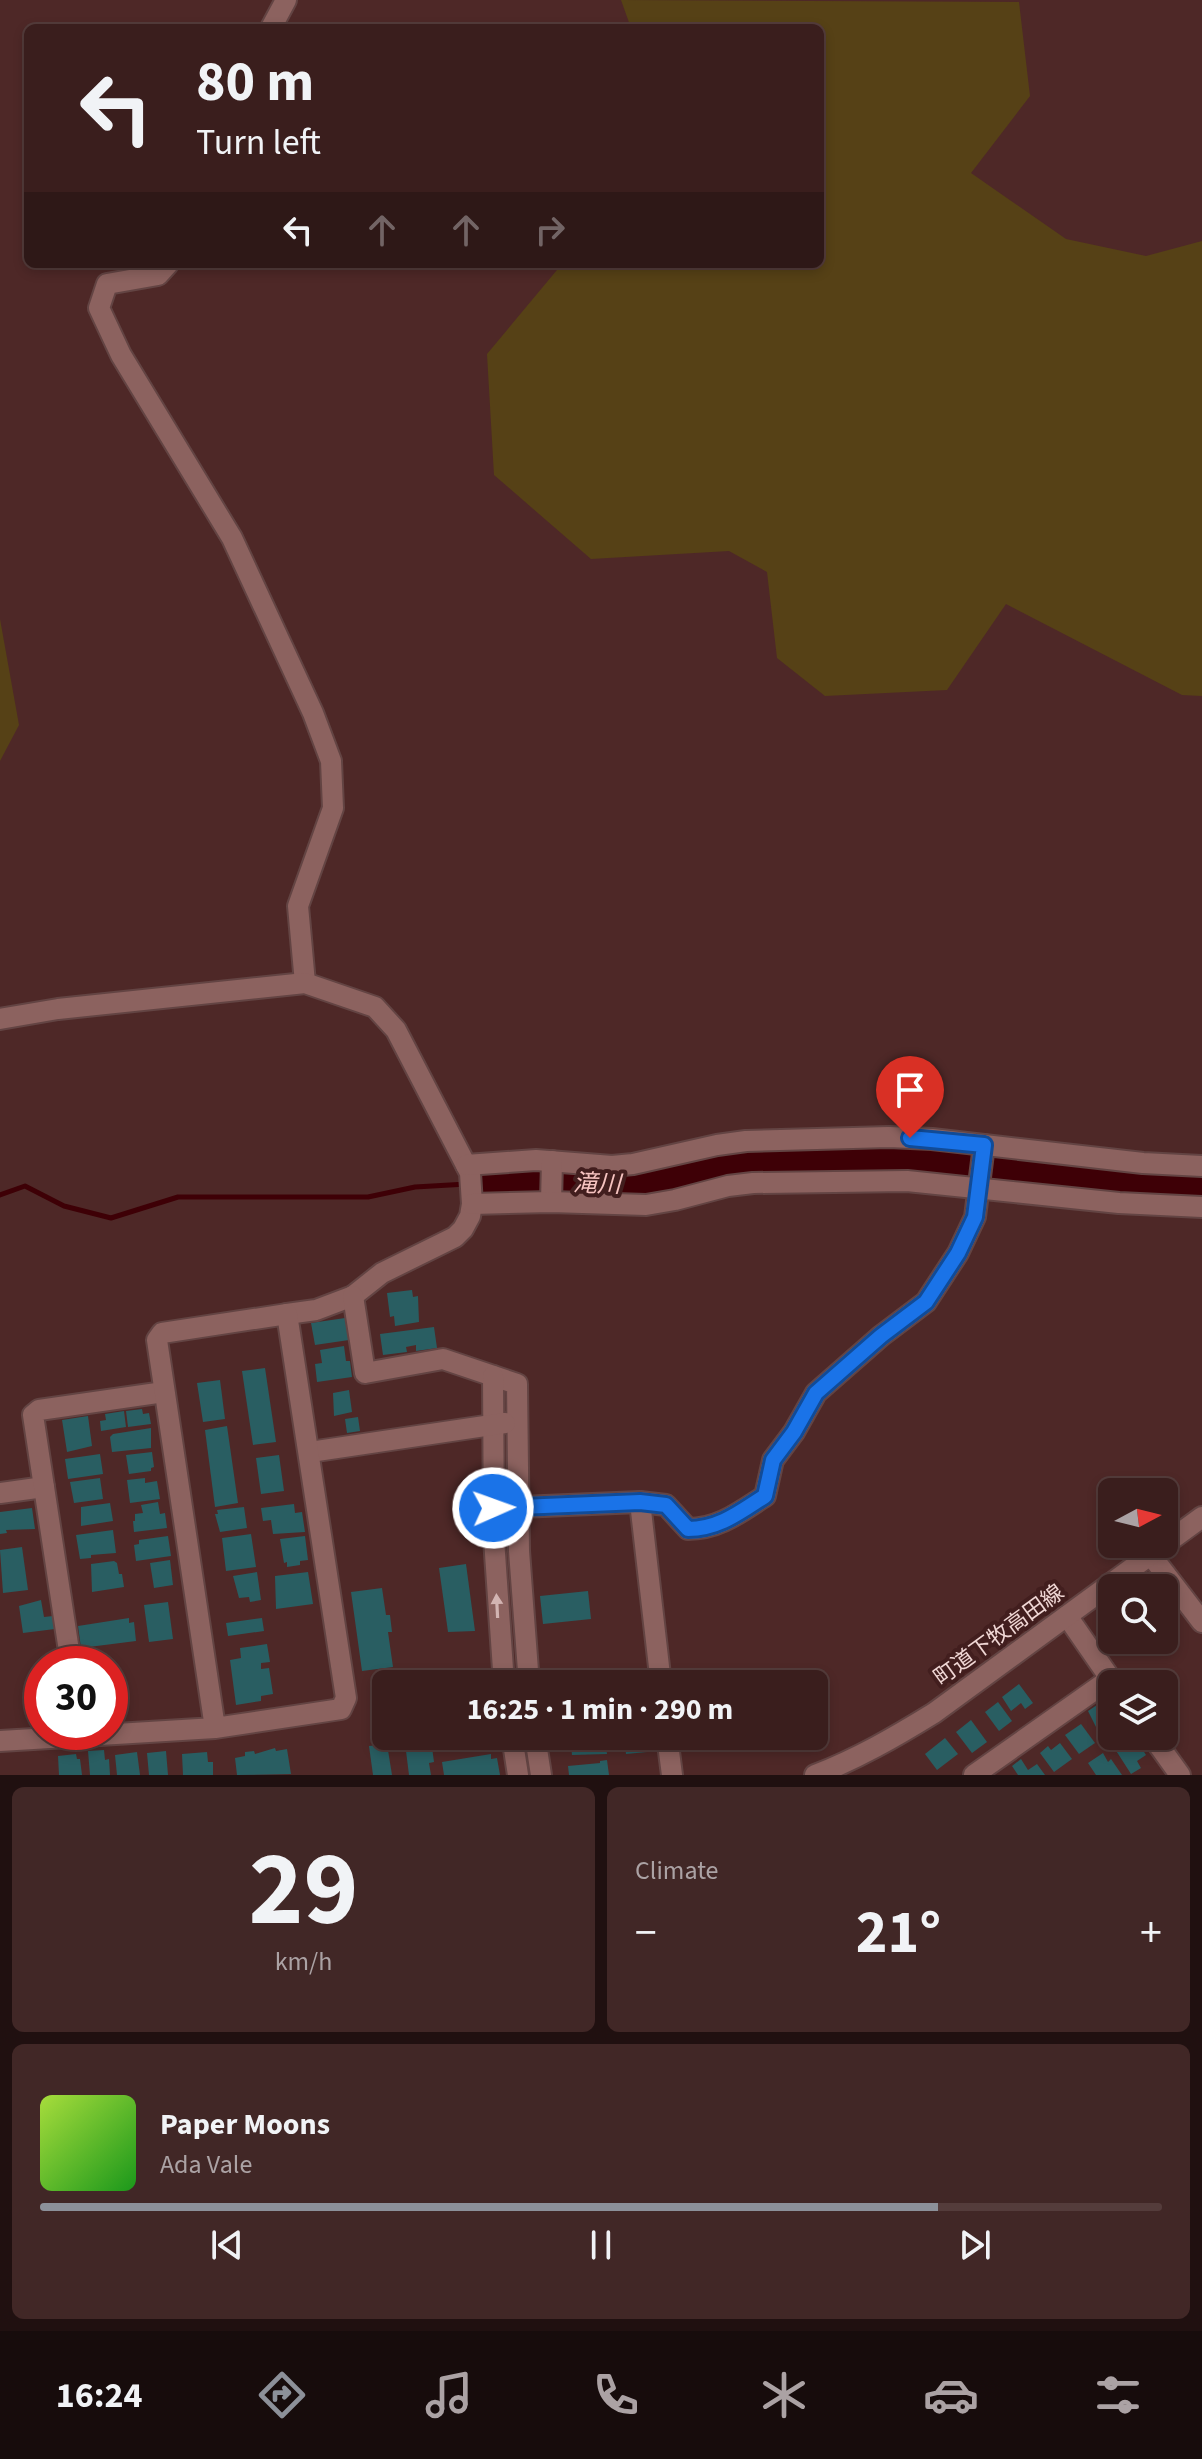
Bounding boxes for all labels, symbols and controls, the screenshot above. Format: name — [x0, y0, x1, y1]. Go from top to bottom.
text: 80 m — [196, 43, 314, 122]
icon: left — [64, 56, 168, 160]
text: Turn left — [196, 117, 321, 168]
icon: left — [276, 208, 320, 252]
icon: ahead — [360, 208, 404, 252]
icon: ahead — [444, 208, 488, 252]
icon: right — [528, 208, 572, 252]
pin — [876, 1056, 944, 1138]
icon: arrive — [888, 1068, 932, 1112]
water label: 滝川 — [572, 1166, 625, 1202]
position arrow — [451, 1466, 535, 1550]
north arrow — [1098, 1478, 1178, 1558]
map controls — [1098, 1478, 1178, 1750]
button: search — [1098, 1574, 1178, 1654]
street label: 町道下牧高田線 — [927, 1577, 1071, 1693]
one-way arrow — [490, 1593, 503, 1618]
speed limit sign: 30 — [24, 1646, 128, 1750]
button: layers — [1098, 1670, 1178, 1750]
text: 16:25 · 1 min · 290 m — [467, 1688, 733, 1731]
text: 29 — [249, 1817, 358, 1965]
text: Climate — [635, 1852, 719, 1889]
text: 21° — [856, 1891, 941, 1976]
text: − — [635, 1902, 657, 1965]
text: + — [1140, 1902, 1162, 1965]
text: km/h — [275, 1943, 332, 1980]
text: Paper Moons — [160, 2103, 330, 2146]
text: Ada Vale — [160, 2146, 252, 2183]
icon: previous — [205, 2223, 249, 2267]
icon: pause — [579, 2223, 623, 2267]
icon: next — [953, 2223, 997, 2267]
icon: directions — [254, 2367, 310, 2423]
icon: music — [421, 2367, 477, 2423]
icon: phone — [588, 2367, 644, 2423]
icon: climate — [756, 2367, 812, 2423]
icon: car — [923, 2367, 979, 2423]
icon: filters — [1090, 2367, 1146, 2423]
text: 16:24 — [56, 2370, 142, 2421]

